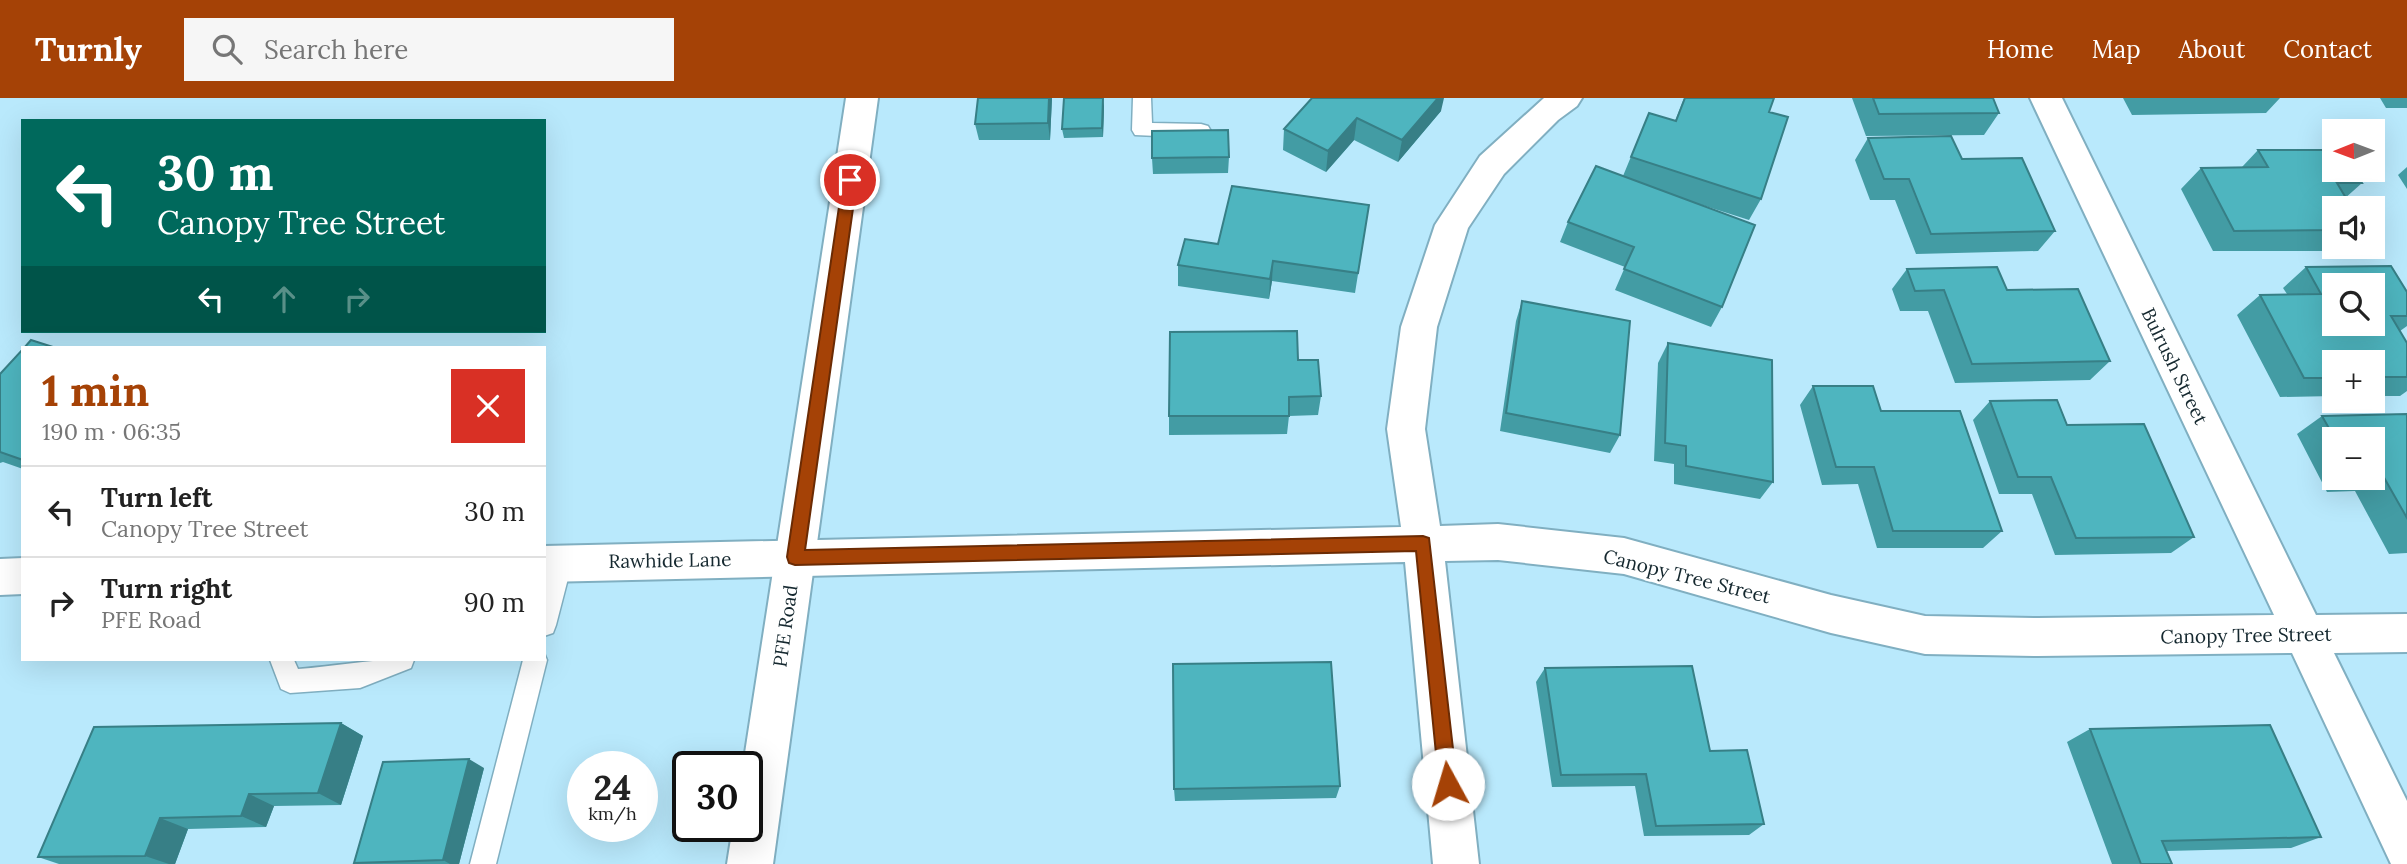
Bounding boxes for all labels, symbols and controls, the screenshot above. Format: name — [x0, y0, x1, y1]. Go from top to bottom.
search box — [184, 18, 674, 81]
text: Turnly — [35, 28, 142, 70]
icon: search — [208, 30, 246, 68]
text: Search here — [264, 33, 408, 66]
text: Home — [1987, 34, 2054, 65]
text: Map — [2092, 34, 2141, 65]
text: About — [2179, 34, 2245, 65]
text: Contact — [2283, 34, 2372, 65]
north arrow — [2322, 119, 2385, 182]
map controls — [2322, 119, 2385, 490]
text: 30 m — [157, 141, 274, 203]
icon: left — [42, 147, 133, 238]
pin — [820, 150, 880, 210]
icon: arrive — [831, 161, 869, 199]
button: sound — [2322, 196, 2385, 259]
text: Canopy Tree Street — [157, 202, 445, 243]
button: search — [2322, 273, 2385, 336]
icon: left — [192, 280, 230, 318]
icon: ahead — [265, 280, 303, 318]
icon: right — [338, 280, 376, 318]
street label: Bulrush Street — [2136, 304, 2214, 429]
button: + — [2322, 350, 2385, 413]
text: 1 min — [42, 364, 149, 418]
button: close — [451, 369, 525, 443]
text: 190 m · 06:35 — [42, 417, 181, 446]
button: − — [2322, 427, 2385, 490]
text: Turn left — [101, 481, 212, 514]
icon: left — [42, 493, 80, 531]
text: 30 m — [464, 495, 525, 528]
text: Canopy Tree Street — [101, 514, 308, 543]
street label: Canopy Tree Street — [1601, 544, 1774, 609]
street label: Rawhide Lane — [608, 547, 732, 573]
text: Turn right — [101, 572, 232, 605]
street label: PFE Road — [767, 583, 803, 669]
icon: right — [42, 584, 80, 622]
text: 90 m — [464, 586, 525, 619]
text: PFE Road — [101, 605, 201, 634]
street label: Canopy Tree Street — [2160, 621, 2332, 648]
position arrow — [1411, 747, 1485, 821]
speed limit sign: 30 — [672, 751, 763, 842]
text: 24 — [594, 765, 631, 810]
text: km/h — [588, 802, 637, 825]

